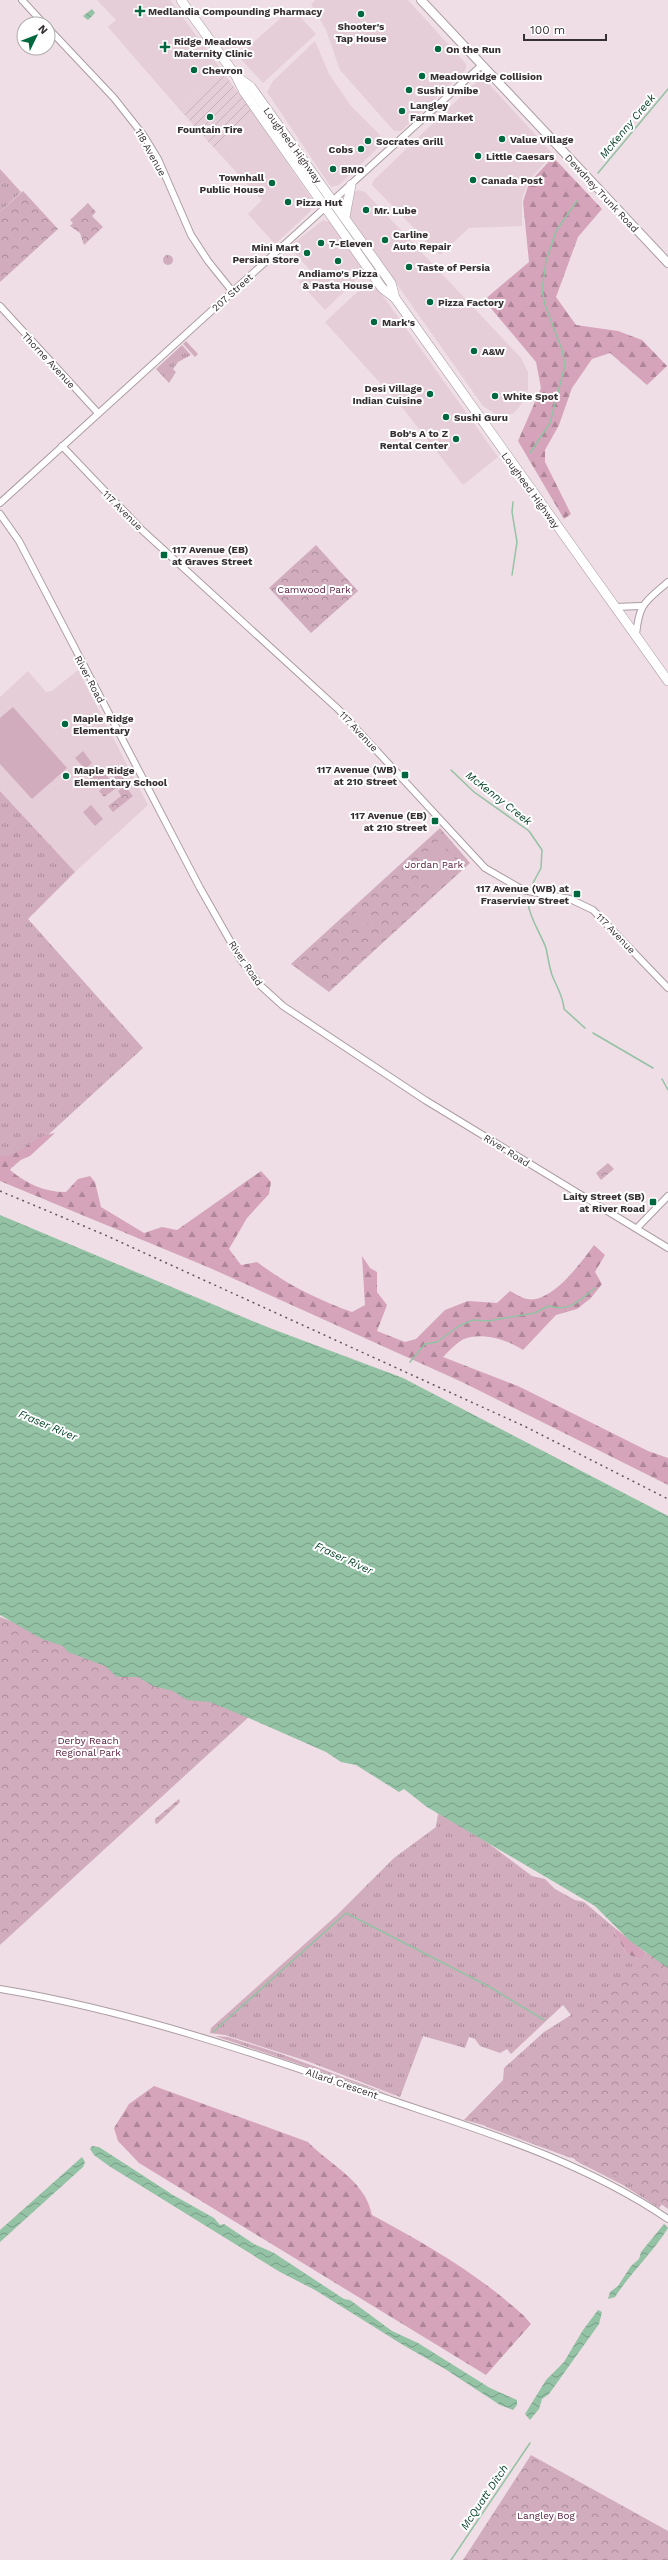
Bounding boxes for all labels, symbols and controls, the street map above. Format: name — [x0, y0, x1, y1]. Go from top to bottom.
marker: Medlandia Compounding Pharmacy — [135, 6, 145, 16]
place label: Medlandia Compounding Pharmacy — [148, 6, 323, 17]
marker: Shooter's Tap House — [356, 9, 366, 19]
north arrow — [16, 16, 56, 56]
scale bar — [524, 16, 606, 42]
place label: Shooter's Tap House — [335, 21, 387, 44]
text: N — [35, 22, 50, 37]
text: 100 m — [530, 23, 565, 37]
place label: Ridge Meadows Maternity Clinic — [174, 36, 253, 59]
marker: Ridge Meadows Maternity Clinic — [159, 41, 171, 53]
marker: On the Run — [433, 44, 443, 54]
place label: On the Run — [446, 44, 501, 55]
marker: Chevron — [189, 65, 199, 75]
place label: Chevron — [202, 65, 243, 76]
marker: Meadowridge Collision — [417, 71, 427, 81]
place label: Meadowridge Collision — [430, 71, 542, 82]
marker: Sushi Umibe — [404, 85, 414, 95]
place label: Sushi Umibe — [417, 85, 479, 96]
water label: McKenny Creek — [597, 91, 659, 161]
place label: Langley Farm Market — [410, 100, 474, 123]
street label: Lougheed Highway — [261, 105, 324, 186]
marker: Langley Farm Market — [397, 106, 407, 116]
marker: Fountain Tire — [205, 112, 215, 122]
place label: Fountain Tire — [177, 124, 243, 135]
street label: 118 Avenue — [133, 127, 168, 178]
marker: Value Village — [497, 134, 507, 144]
place label: Value Village — [510, 134, 574, 145]
marker: Socrates Grill — [363, 136, 373, 146]
place label: Socrates Grill — [376, 136, 444, 147]
place label: Cobs — [329, 144, 354, 155]
marker: Cobs — [356, 144, 366, 154]
marker: Little Caesars — [473, 151, 483, 161]
place label: Little Caesars — [486, 151, 555, 162]
street label: Dewdney Trunk Road — [563, 152, 640, 234]
marker: BMO — [328, 164, 338, 174]
place label: BMO — [341, 164, 364, 175]
place label: Townhall Public House — [199, 172, 265, 195]
marker: Canada Post — [468, 175, 478, 185]
place label: Canada Post — [481, 175, 543, 186]
marker: Townhall Public House — [267, 178, 277, 188]
marker: Pizza Hut — [283, 197, 293, 207]
place label: Pizza Hut — [296, 197, 343, 208]
marker: Mr. Lube — [361, 205, 371, 215]
place label: Mr. Lube — [374, 205, 417, 216]
place label: Carline Auto Repair — [393, 229, 452, 252]
marker: Carline Auto Repair — [380, 235, 390, 245]
marker: 7-Eleven — [316, 238, 326, 248]
place label: 7-Eleven — [329, 238, 373, 249]
place label: Mini Mart Persian Store — [233, 242, 300, 265]
marker: Mini Mart Persian Store — [302, 248, 312, 258]
marker: Andiamo's Pizza & Pasta House — [333, 256, 343, 266]
marker: Taste of Persia — [404, 262, 414, 272]
place label: Taste of Persia — [417, 262, 490, 273]
place label: Andiamo's Pizza & Pasta House — [298, 268, 378, 291]
street label: 207 Street — [210, 271, 255, 313]
marker: Pizza Factory — [425, 297, 435, 307]
place label: Pizza Factory — [438, 297, 504, 308]
marker: Mark's — [369, 317, 379, 327]
place label: Mark's — [382, 317, 416, 328]
street label: Thorne Avenue — [20, 330, 78, 391]
marker: A&W — [469, 346, 479, 356]
place label: A&W — [482, 346, 505, 357]
place label: Desi Village Indian Cuisine — [352, 383, 422, 406]
marker: Desi Village Indian Cuisine — [425, 389, 435, 399]
marker: White Spot — [490, 391, 500, 401]
place label: White Spot — [503, 391, 559, 402]
marker: Sushi Guru — [441, 412, 451, 422]
place label: Sushi Guru — [454, 412, 508, 423]
place label: Bob's A to Z Rental Center — [380, 428, 449, 451]
marker: Bob's A to Z Rental Center — [451, 434, 461, 444]
street label: Lougheed Highway — [499, 450, 562, 531]
street label: 117 Avenue — [101, 488, 145, 533]
place label: 117 Avenue (EB) at Graves Street — [172, 544, 253, 567]
marker: 117 Avenue (EB) at Graves Street — [159, 550, 169, 560]
park label: Camwood Park — [277, 584, 351, 595]
street label: River Road — [73, 654, 107, 705]
street label: 117 Avenue — [337, 709, 380, 754]
place label: Maple Ridge Elementary — [73, 713, 134, 736]
marker: Maple Ridge Elementary — [60, 719, 70, 729]
place label: 117 Avenue (WB) at 210 Street — [317, 764, 398, 787]
place label: Maple Ridge Elementary School — [74, 765, 168, 788]
water label: McKenny Creek — [463, 769, 535, 829]
marker: 117 Avenue (WB) at 210 Street — [400, 770, 410, 780]
marker: Maple Ridge Elementary School — [61, 771, 71, 781]
place label: 117 Avenue (EB) at 210 Street — [350, 810, 428, 833]
marker: 117 Avenue (EB) at 210 Street — [430, 816, 440, 826]
park label: Jordan Park — [405, 859, 464, 870]
place label: 117 Avenue (WB) at Fraserview Street — [476, 883, 570, 906]
marker: 117 Avenue (WB) at Fraserview Street — [572, 889, 582, 899]
street label: 117 Avenue — [594, 911, 638, 956]
street label: River Road — [227, 939, 265, 988]
street label: River Road — [482, 1132, 532, 1169]
place label: Laity Street (SB) at River Road — [563, 1191, 645, 1214]
marker: Laity Street (SB) at River Road — [648, 1197, 658, 1207]
water label: Fraser River — [17, 1407, 80, 1444]
water label: Fraser River — [313, 1539, 375, 1578]
park label: Derby Reach Regional Park — [55, 1735, 121, 1758]
street label: Allard Crescent — [304, 2066, 380, 2101]
water label: McQuatt Ditch — [458, 2462, 511, 2532]
park label: Langley Bog — [517, 2510, 576, 2521]

